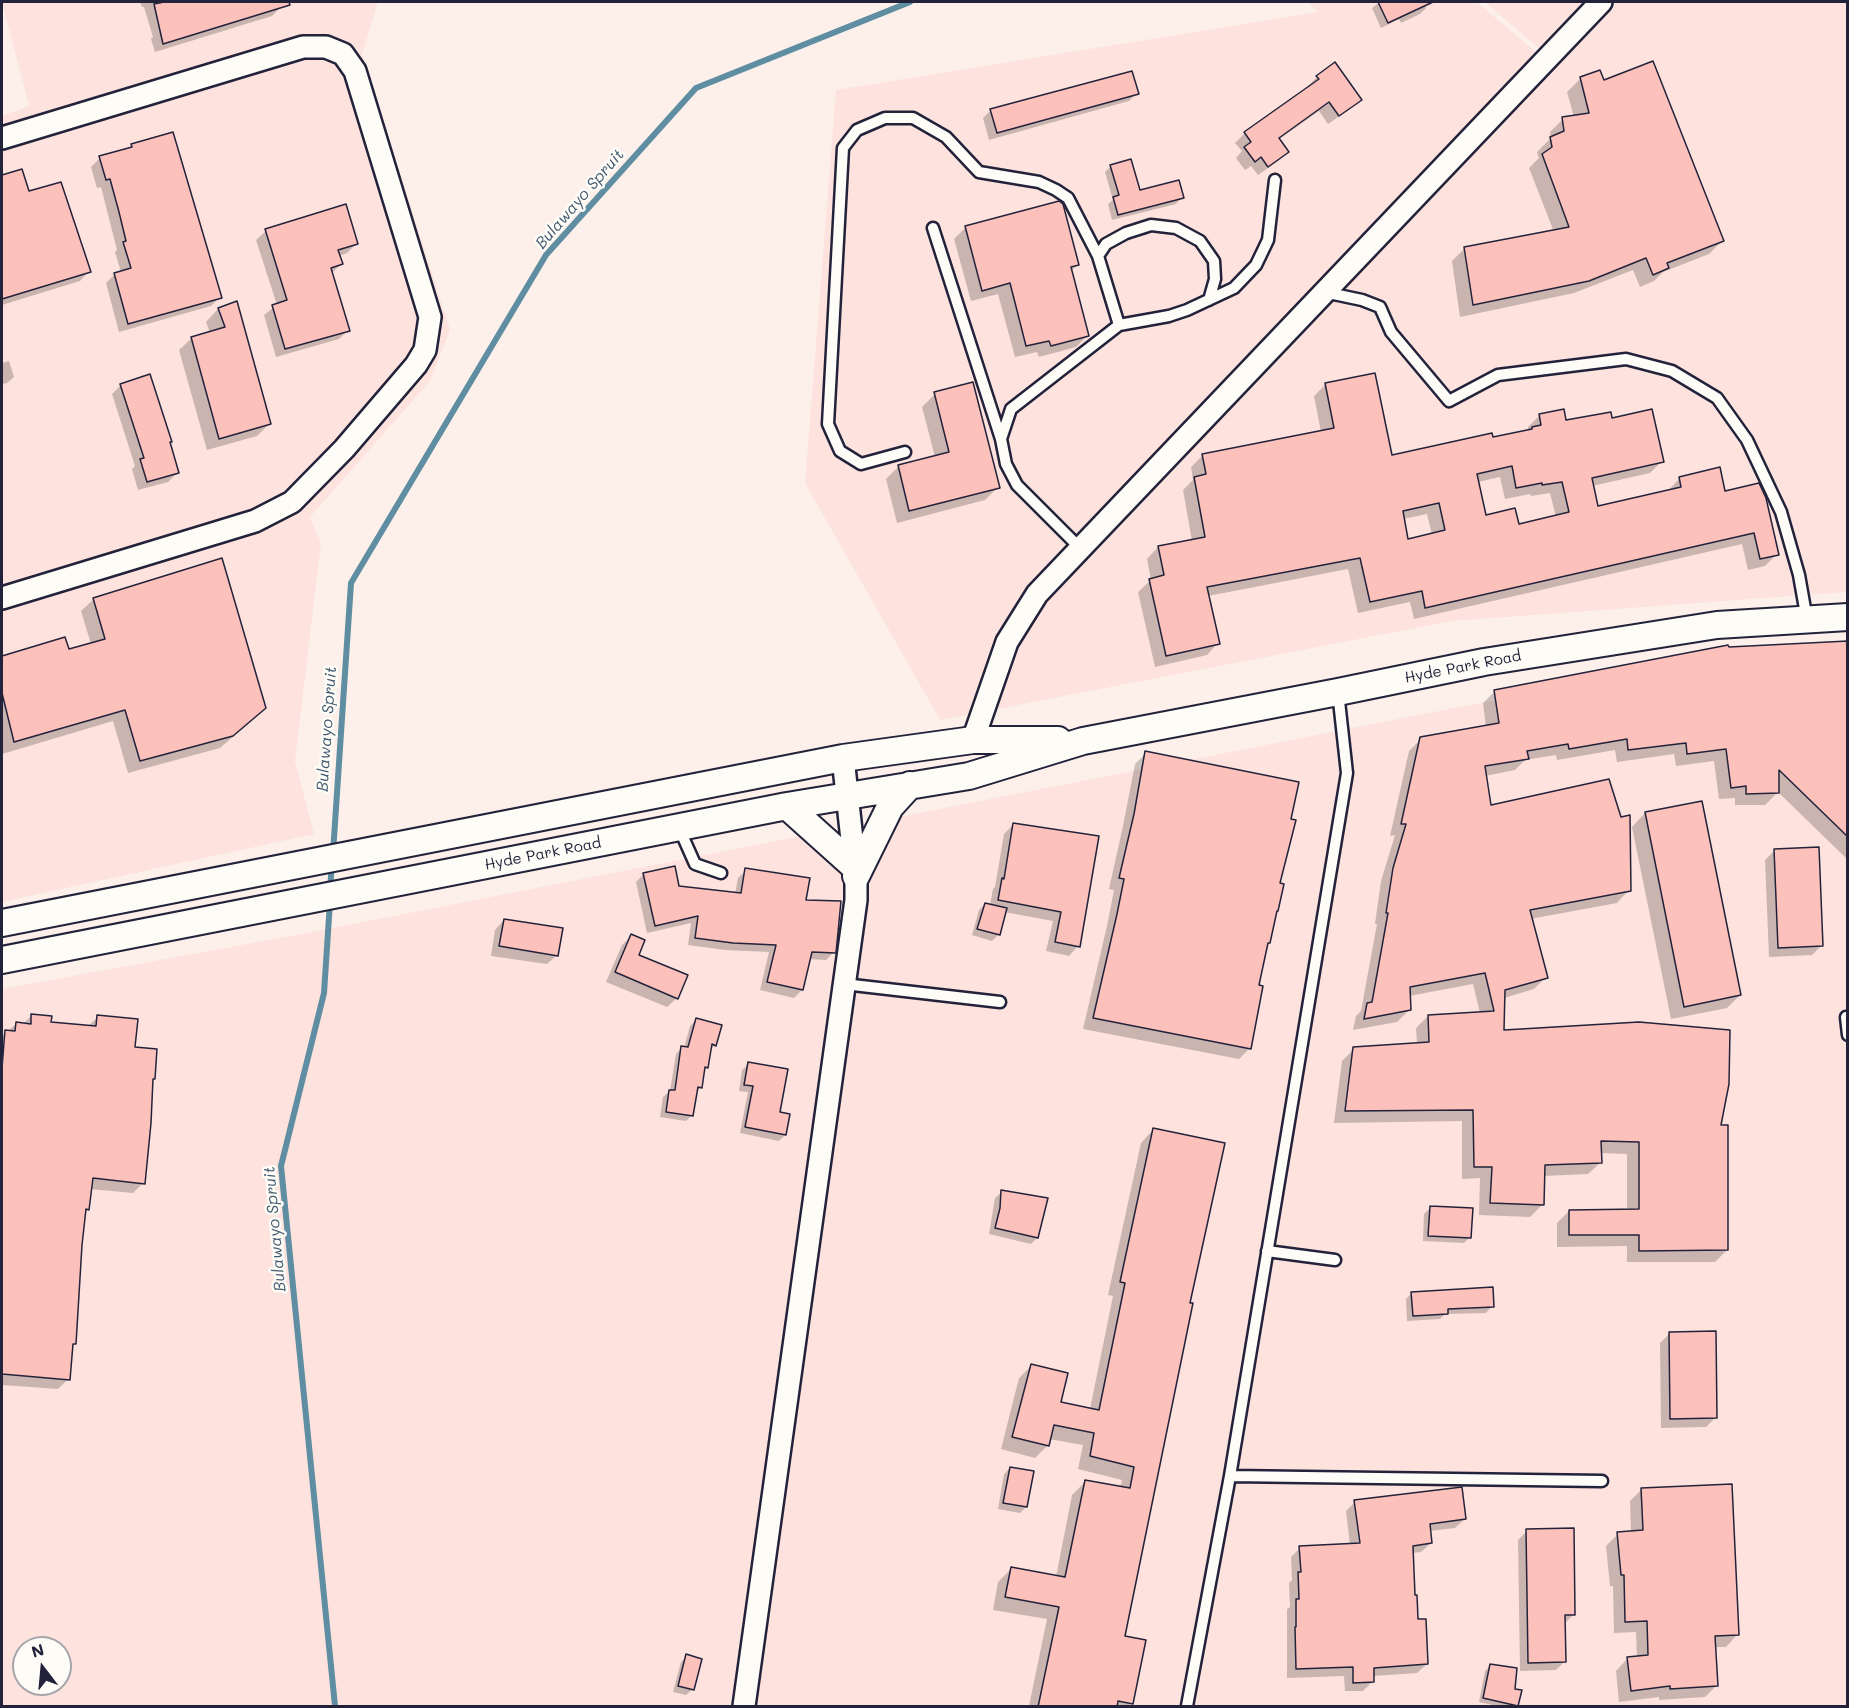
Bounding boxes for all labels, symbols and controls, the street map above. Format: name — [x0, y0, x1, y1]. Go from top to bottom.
water label: Bulawayo Spruit — [532, 145, 628, 253]
street label: Hyde Park Road — [1403, 647, 1523, 687]
water label: Bulawayo Spruit — [313, 666, 341, 792]
street label: Hyde Park Road — [483, 834, 603, 874]
water label: Bulawayo Spruit — [260, 1166, 290, 1292]
north arrow — [12, 1636, 72, 1696]
text: N — [29, 1638, 46, 1662]

